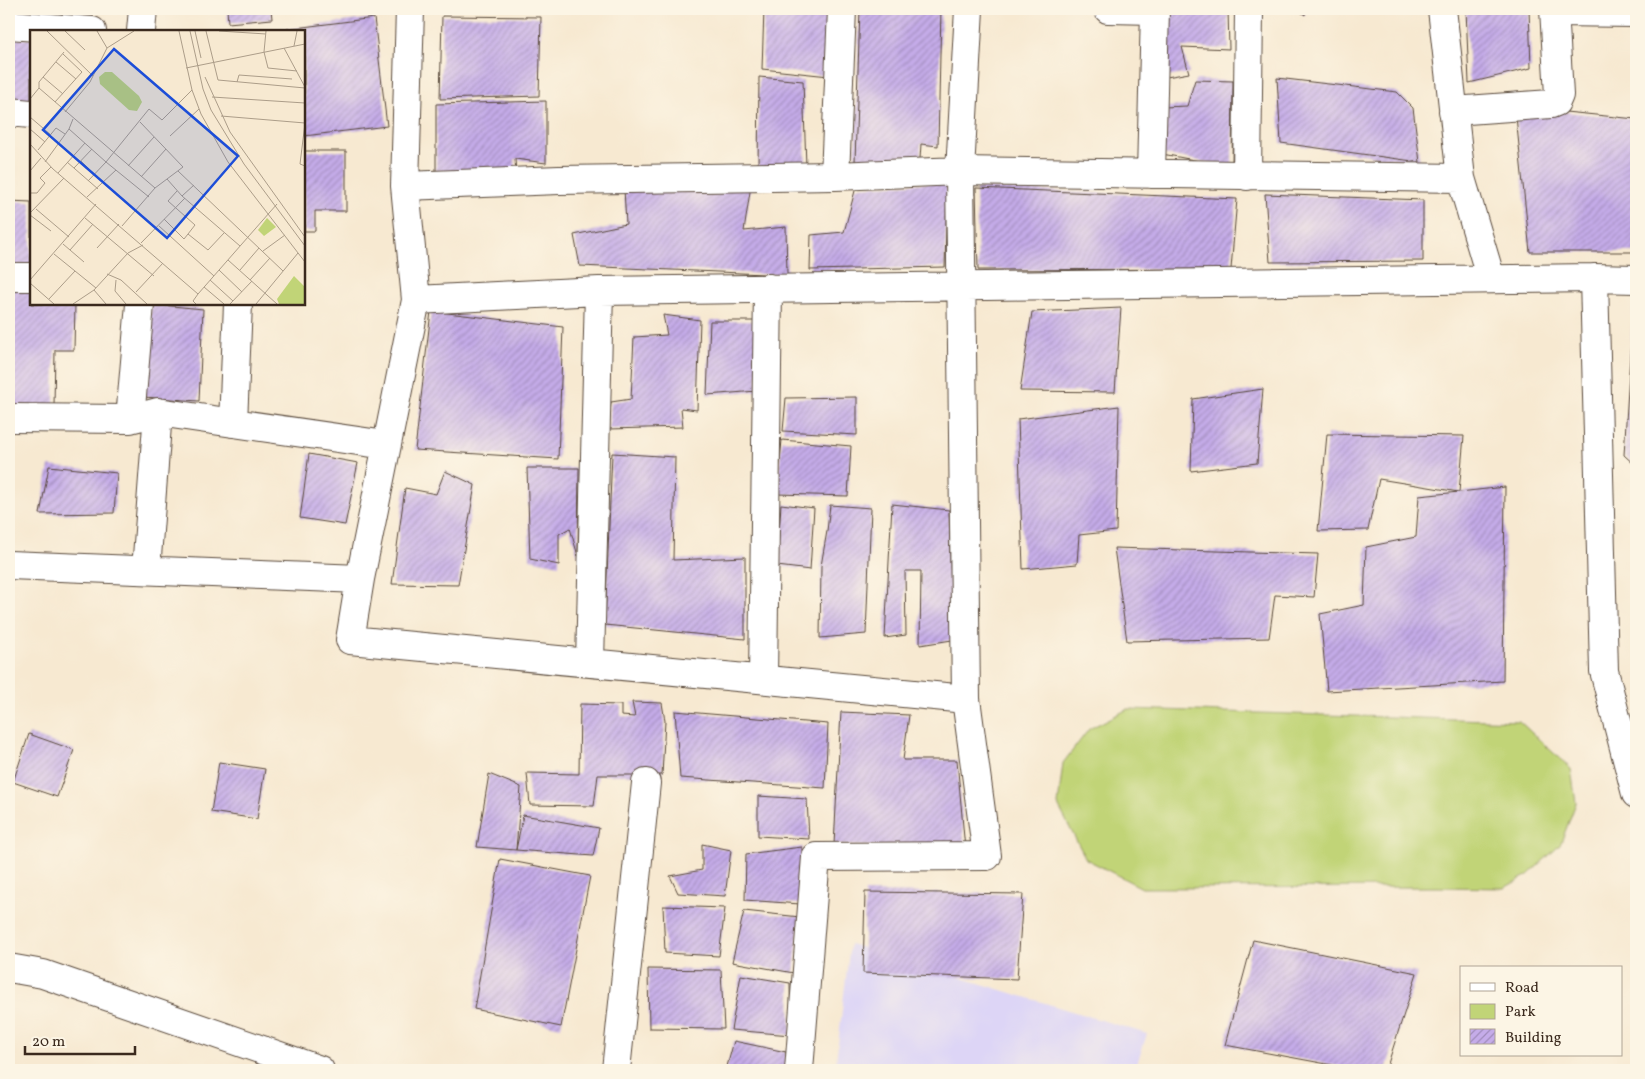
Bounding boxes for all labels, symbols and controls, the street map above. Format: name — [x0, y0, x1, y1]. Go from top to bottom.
inset map — [30, 30, 305, 305]
legend — [1460, 966, 1622, 1056]
text: Road — [1505, 978, 1539, 999]
text: Park — [1505, 1002, 1536, 1023]
scale bar — [25, 1024, 135, 1056]
text: Building — [1505, 1028, 1562, 1049]
text: 20 m — [32, 1032, 65, 1053]

